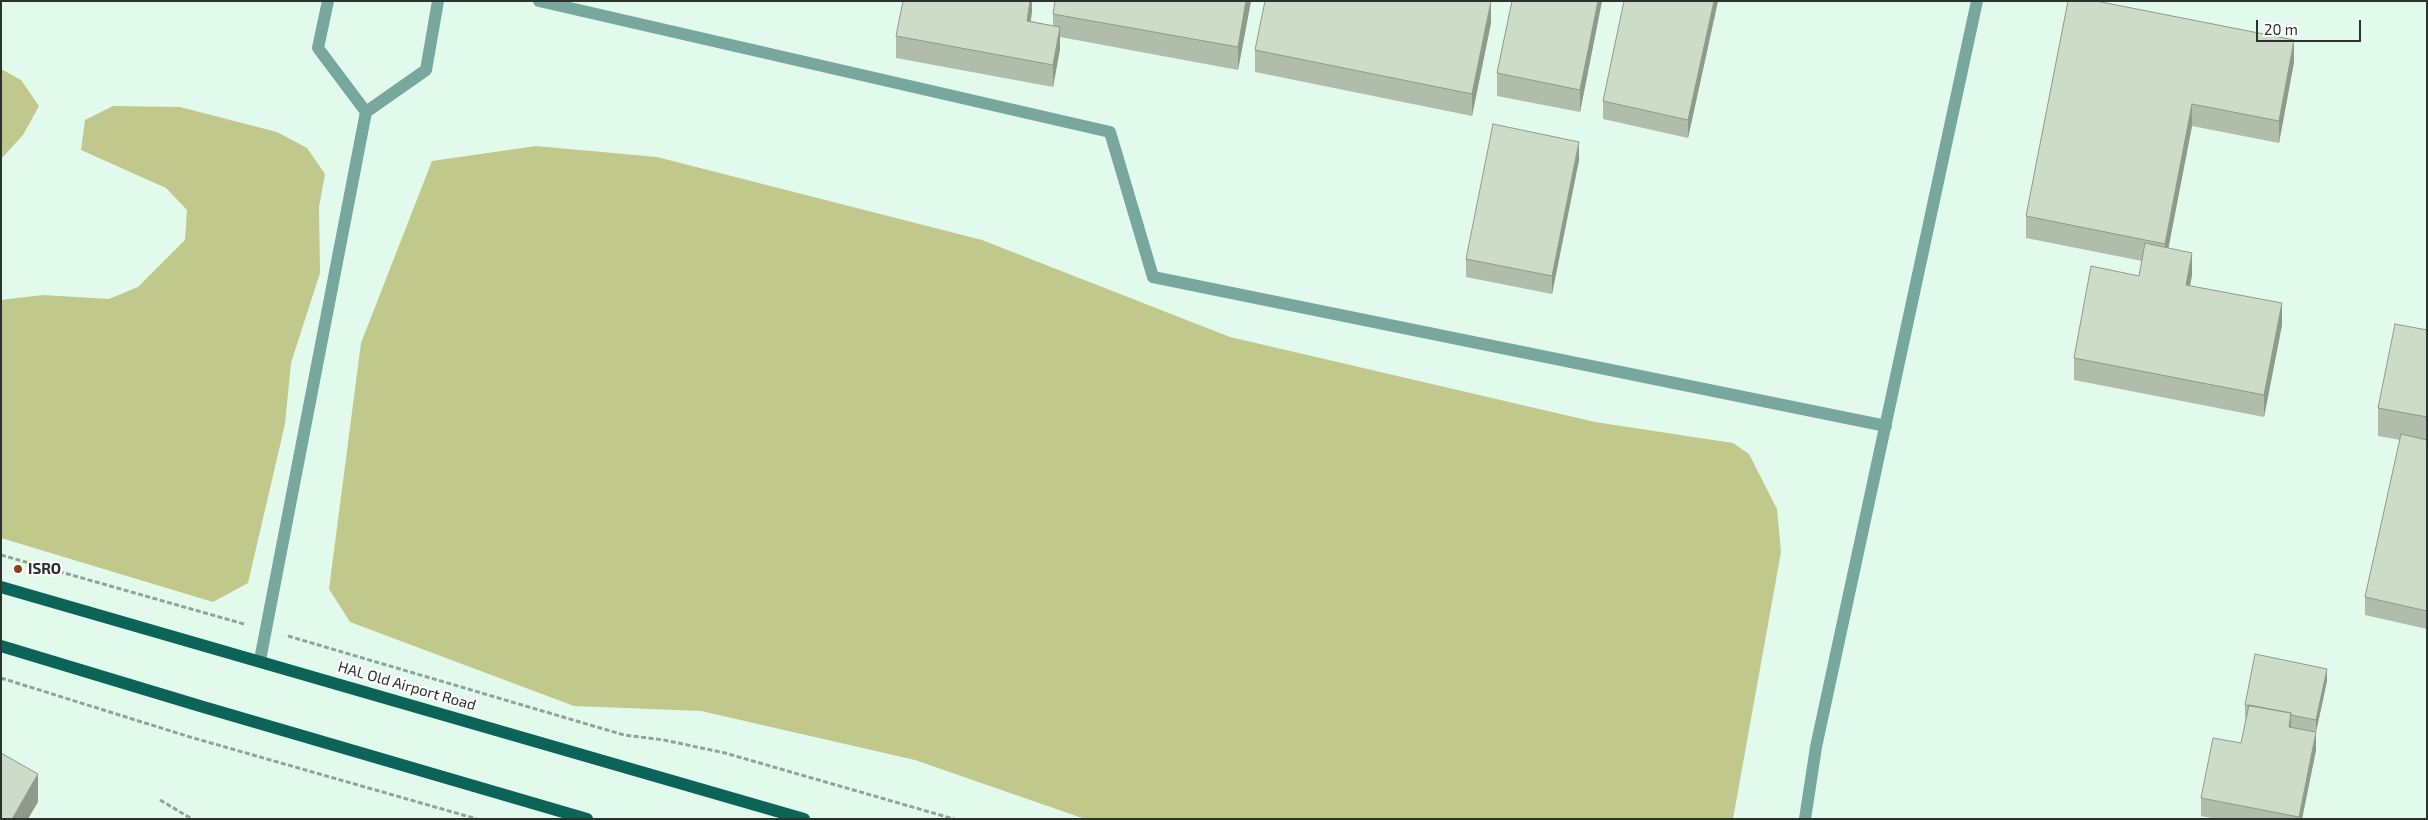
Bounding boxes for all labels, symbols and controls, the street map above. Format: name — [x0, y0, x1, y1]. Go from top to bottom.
scale bar — [2258, 10, 2363, 42]
text: 20 m — [2264, 20, 2298, 38]
place label: ISRO — [28, 560, 61, 578]
marker: ISRO — [12, 563, 24, 575]
street label: HAL Old Airport Road — [336, 658, 478, 714]

